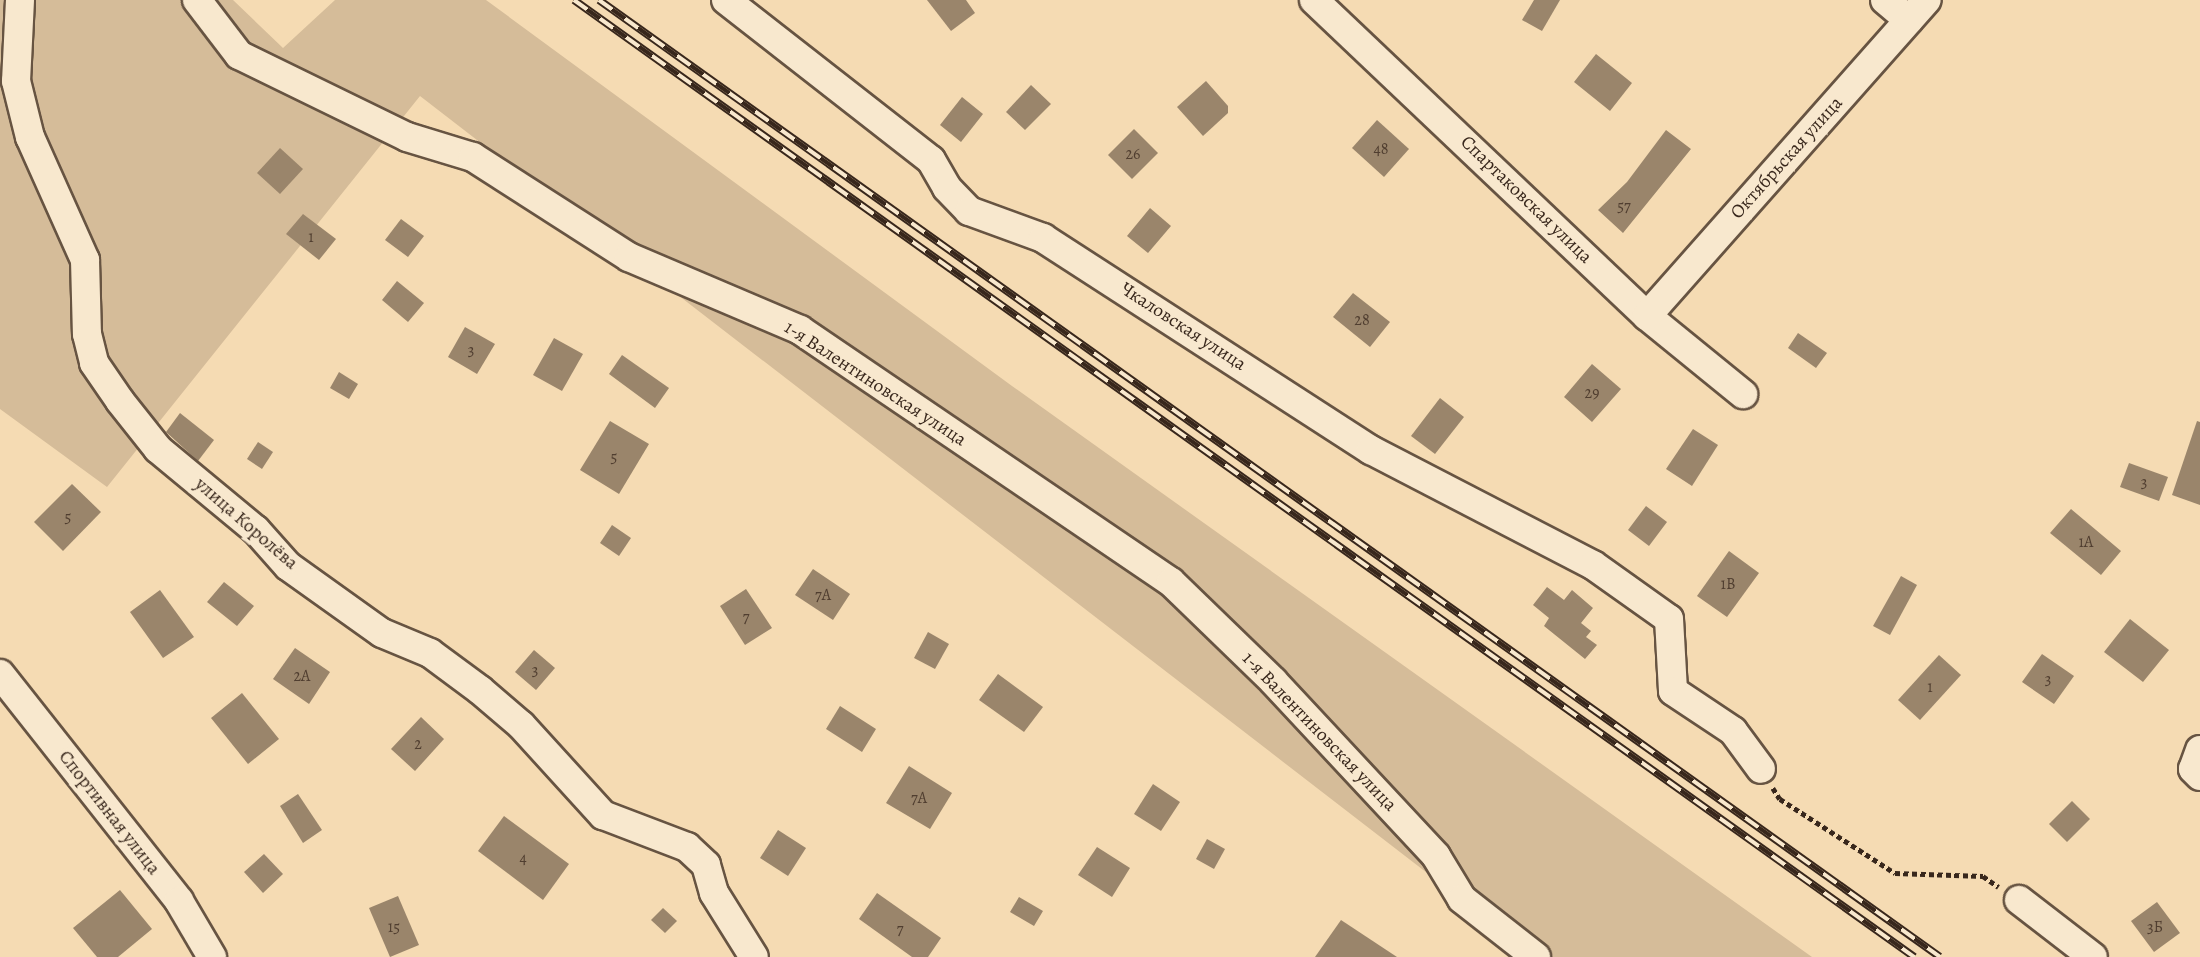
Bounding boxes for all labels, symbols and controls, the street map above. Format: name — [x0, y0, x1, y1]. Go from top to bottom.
street label: Октябрьская улица — [1726, 92, 1848, 224]
street label: Спартаковская улица — [1455, 131, 1597, 269]
house number: 48 — [1373, 139, 1389, 159]
house number: 26 — [1126, 144, 1140, 164]
house number: 57 — [1617, 196, 1631, 216]
house number: 1 — [308, 227, 314, 247]
street label: Чкаловская улица — [1116, 278, 1250, 376]
house number: 28 — [1354, 310, 1370, 330]
street label: 1-я Валентиновская улица — [780, 317, 970, 451]
house number: 3 — [468, 340, 474, 360]
house number: 29 — [1585, 383, 1599, 403]
house number: 5 — [611, 447, 617, 467]
house number: 3 — [2141, 472, 2147, 492]
street label: улица Королёва — [190, 473, 302, 575]
house number: 5 — [65, 507, 71, 527]
house number: 1А — [2079, 532, 2093, 552]
house number: 1В — [1720, 574, 1736, 594]
house number: 7А — [815, 585, 831, 605]
house number: 7 — [743, 607, 749, 627]
street label: 1-я Валентиновская улица — [1237, 648, 1401, 816]
house number: 3 — [532, 660, 538, 680]
house number: 2А — [294, 666, 310, 686]
house number: 3 — [2045, 669, 2051, 689]
house number: 1 — [1927, 677, 1933, 697]
house number: 2 — [414, 734, 422, 754]
street label: Спортивная улица — [53, 746, 165, 880]
house number: 7А — [911, 788, 927, 808]
house number: 4 — [519, 848, 527, 868]
house number: 15 — [388, 917, 400, 937]
house number: 3Б — [2147, 917, 2163, 937]
house number: 7 — [897, 919, 903, 939]

